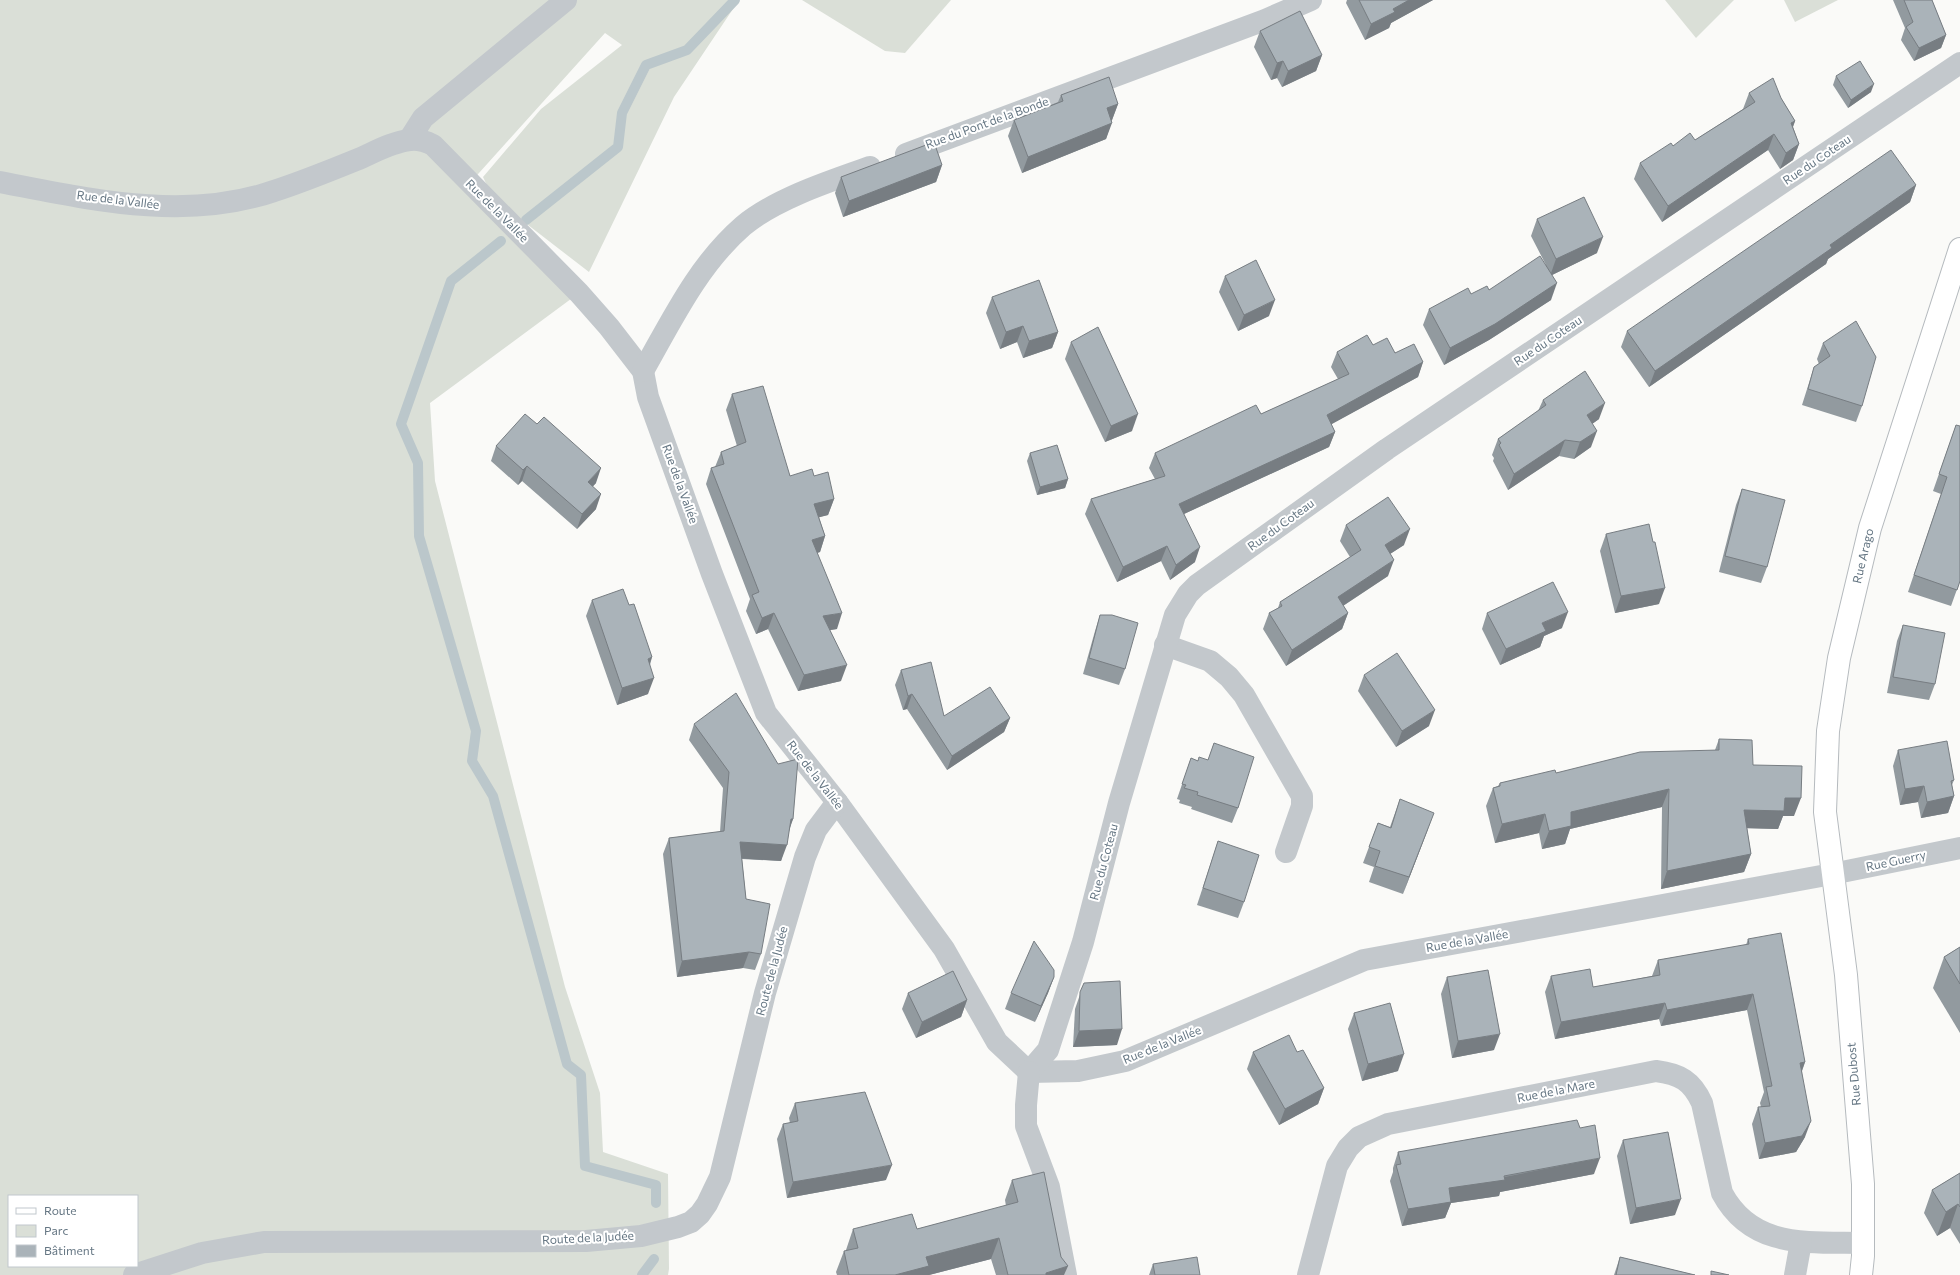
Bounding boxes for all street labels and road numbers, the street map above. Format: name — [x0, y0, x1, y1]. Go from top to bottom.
street label: Rue du Pont de la Bonde — [923, 93, 1050, 151]
street label: Rue du Coteau — [1780, 131, 1853, 187]
street label: Rue de la Vallée — [463, 176, 532, 245]
street label: Rue de la Vallée — [76, 187, 160, 211]
street label: Rue du Coteau — [1511, 312, 1584, 368]
street label: Rue de la Vallée — [660, 442, 702, 525]
street label: Rue du Coteau — [1244, 495, 1316, 553]
street label: Rue Arago — [1849, 527, 1876, 585]
street label: Rue de la Vallée — [785, 737, 847, 811]
street label: Rue du Coteau — [1086, 822, 1120, 902]
street label: Rue Guerry — [1865, 847, 1927, 873]
street label: Route de la Judée — [752, 925, 791, 1017]
street label: Rue de la Vallée — [1425, 926, 1509, 954]
street label: Rue de la Vallée — [1120, 1022, 1203, 1066]
street label: Rue Dubost — [1843, 1042, 1863, 1106]
street label: Rue de la Mare — [1516, 1076, 1596, 1104]
street label: Route de la Judée — [542, 1228, 634, 1247]

